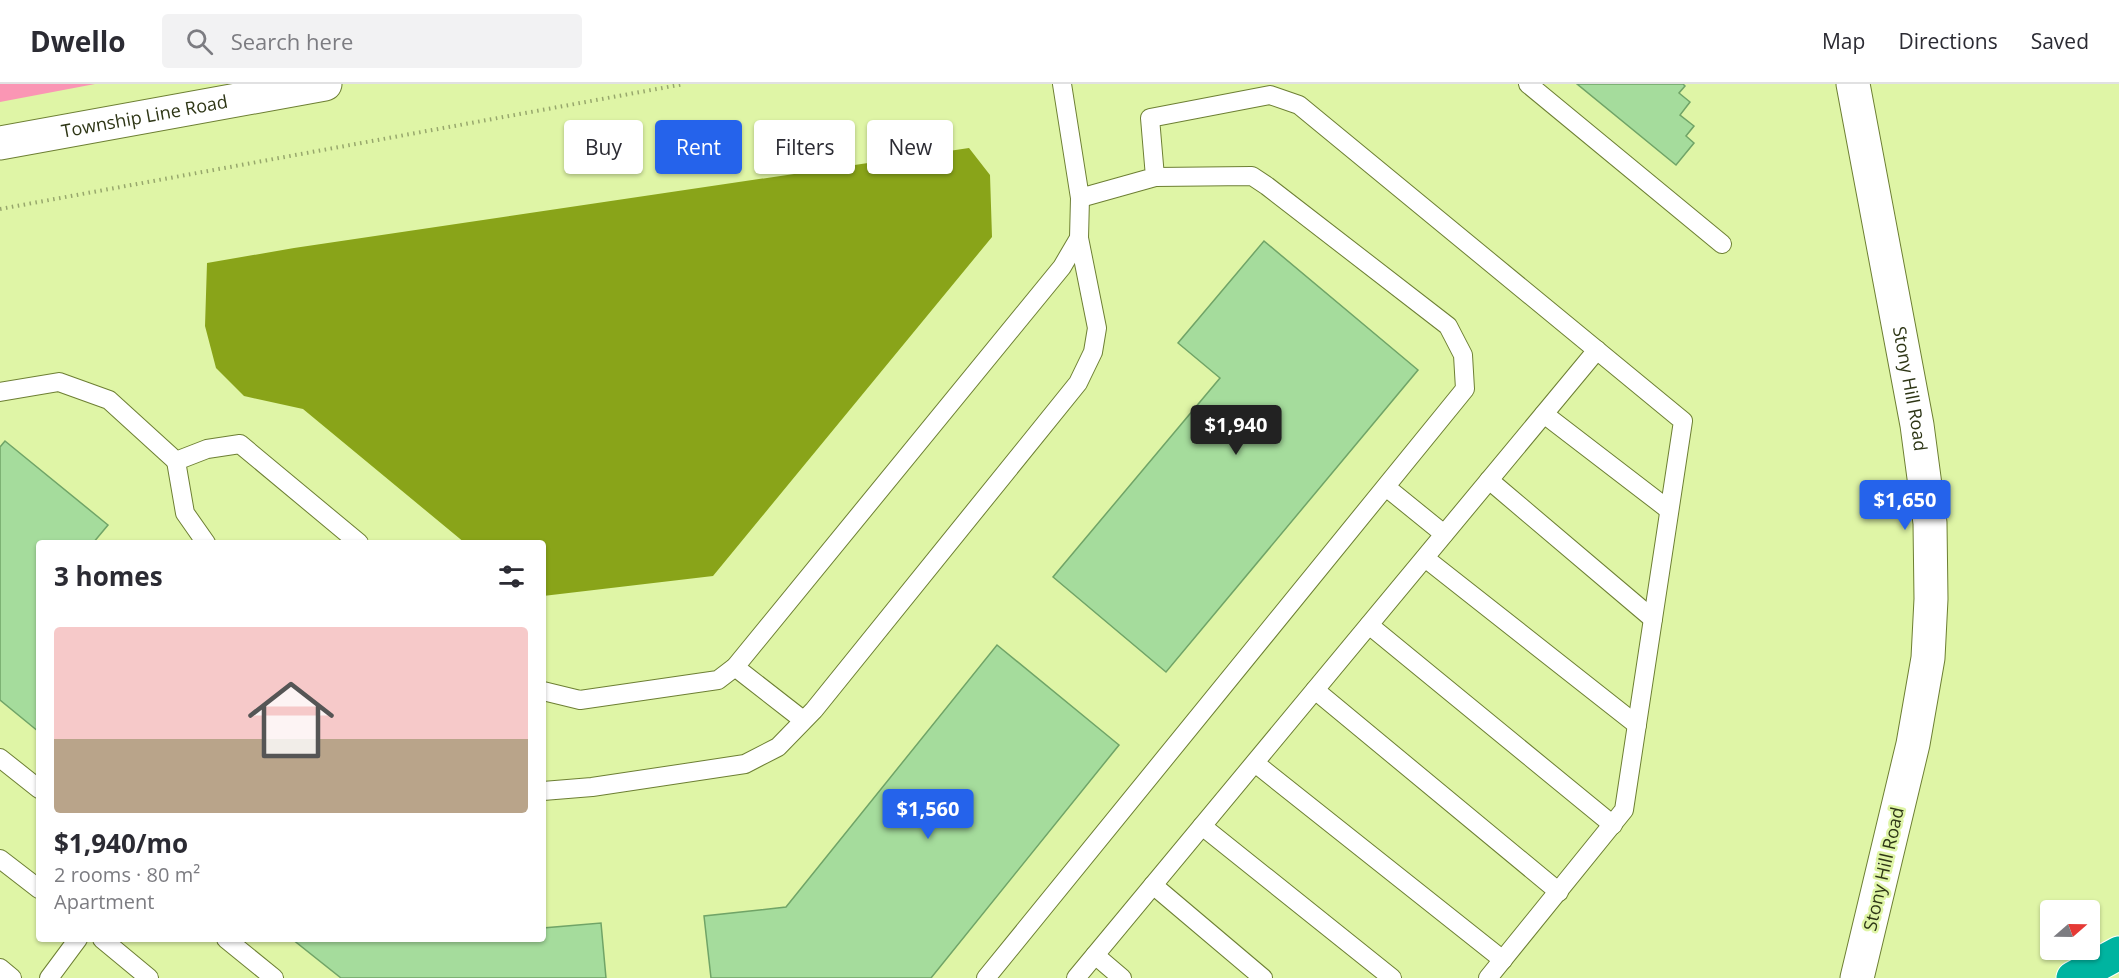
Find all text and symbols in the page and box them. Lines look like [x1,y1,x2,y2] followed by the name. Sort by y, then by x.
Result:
[162,14,582,68] search box
[30,22,126,60] text: Dwello
[183,25,216,58] icon: search
[231,26,353,56] text: Search here
[1822,27,1865,55] text: Map
[1898,27,1998,55] text: Directions
[2031,27,2089,55] text: Saved
[59,89,229,143] street label: Township Line Road
[564,120,643,174] chip: Buy
[655,120,742,174] chip: Rent
[754,120,855,174] chip: Filters
[867,120,953,174] chip: New
[1888,324,1933,452] street label: Stony Hill Road
[1187,405,1285,456] pin: $1,940
[1205,411,1267,438] text: $1,940
[1856,480,1954,531] pin: $1,650
[1874,486,1936,513] text: $1,650
[54,558,163,594] text: 3 homes
[495,560,528,593] icon: filters
[237,666,345,774] icon: home
[879,789,977,840] pin: $1,560
[897,795,959,822] text: $1,560
[1857,805,1909,933] street label: Stony Hill Road
[54,825,188,861] text: $1,940/mo
[54,861,200,888] text: 2 rooms · 80 m²
[54,888,154,915] text: Apartment
[2040,900,2100,960] north arrow
[2040,900,2100,960] map controls

